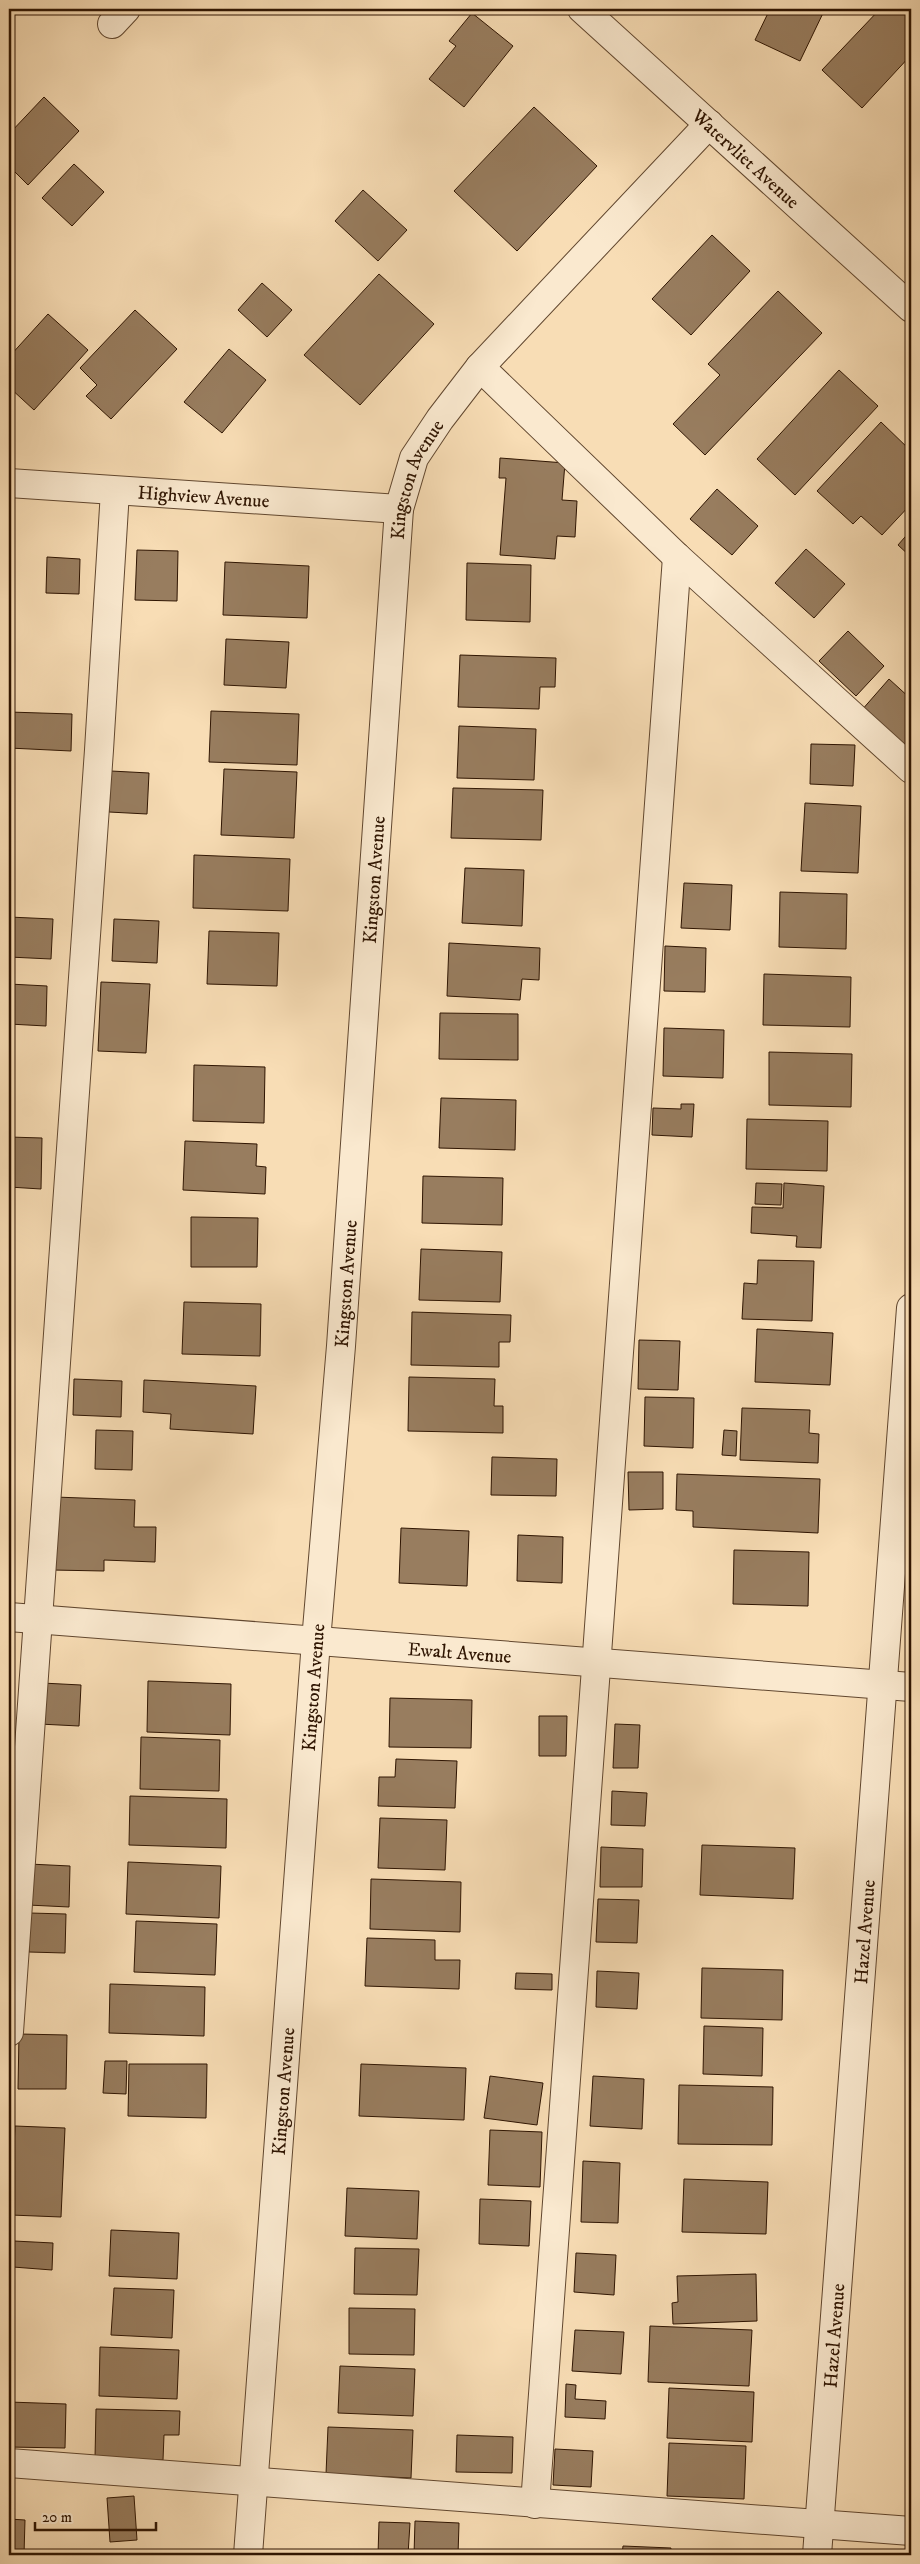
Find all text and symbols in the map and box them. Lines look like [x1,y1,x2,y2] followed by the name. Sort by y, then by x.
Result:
[686,104,804,214] street label: Watervliet Avenue
[387,416,449,540] street label: Kingston Avenue
[137,482,270,513] street label: Highview Avenue
[359,815,391,944] street label: Kingston Avenue
[331,1219,363,1348] street label: Kingston Avenue
[298,1623,330,1752] street label: Kingston Avenue
[407,1638,512,1669] street label: Ewalt Avenue
[850,1879,881,1985] street label: Hazel Avenue
[268,2027,300,2156] street label: Kingston Avenue
[820,2282,850,2389] street label: Hazel Avenue
[35,2499,156,2531] scale bar
[42,2508,72,2527] text: 20 m

